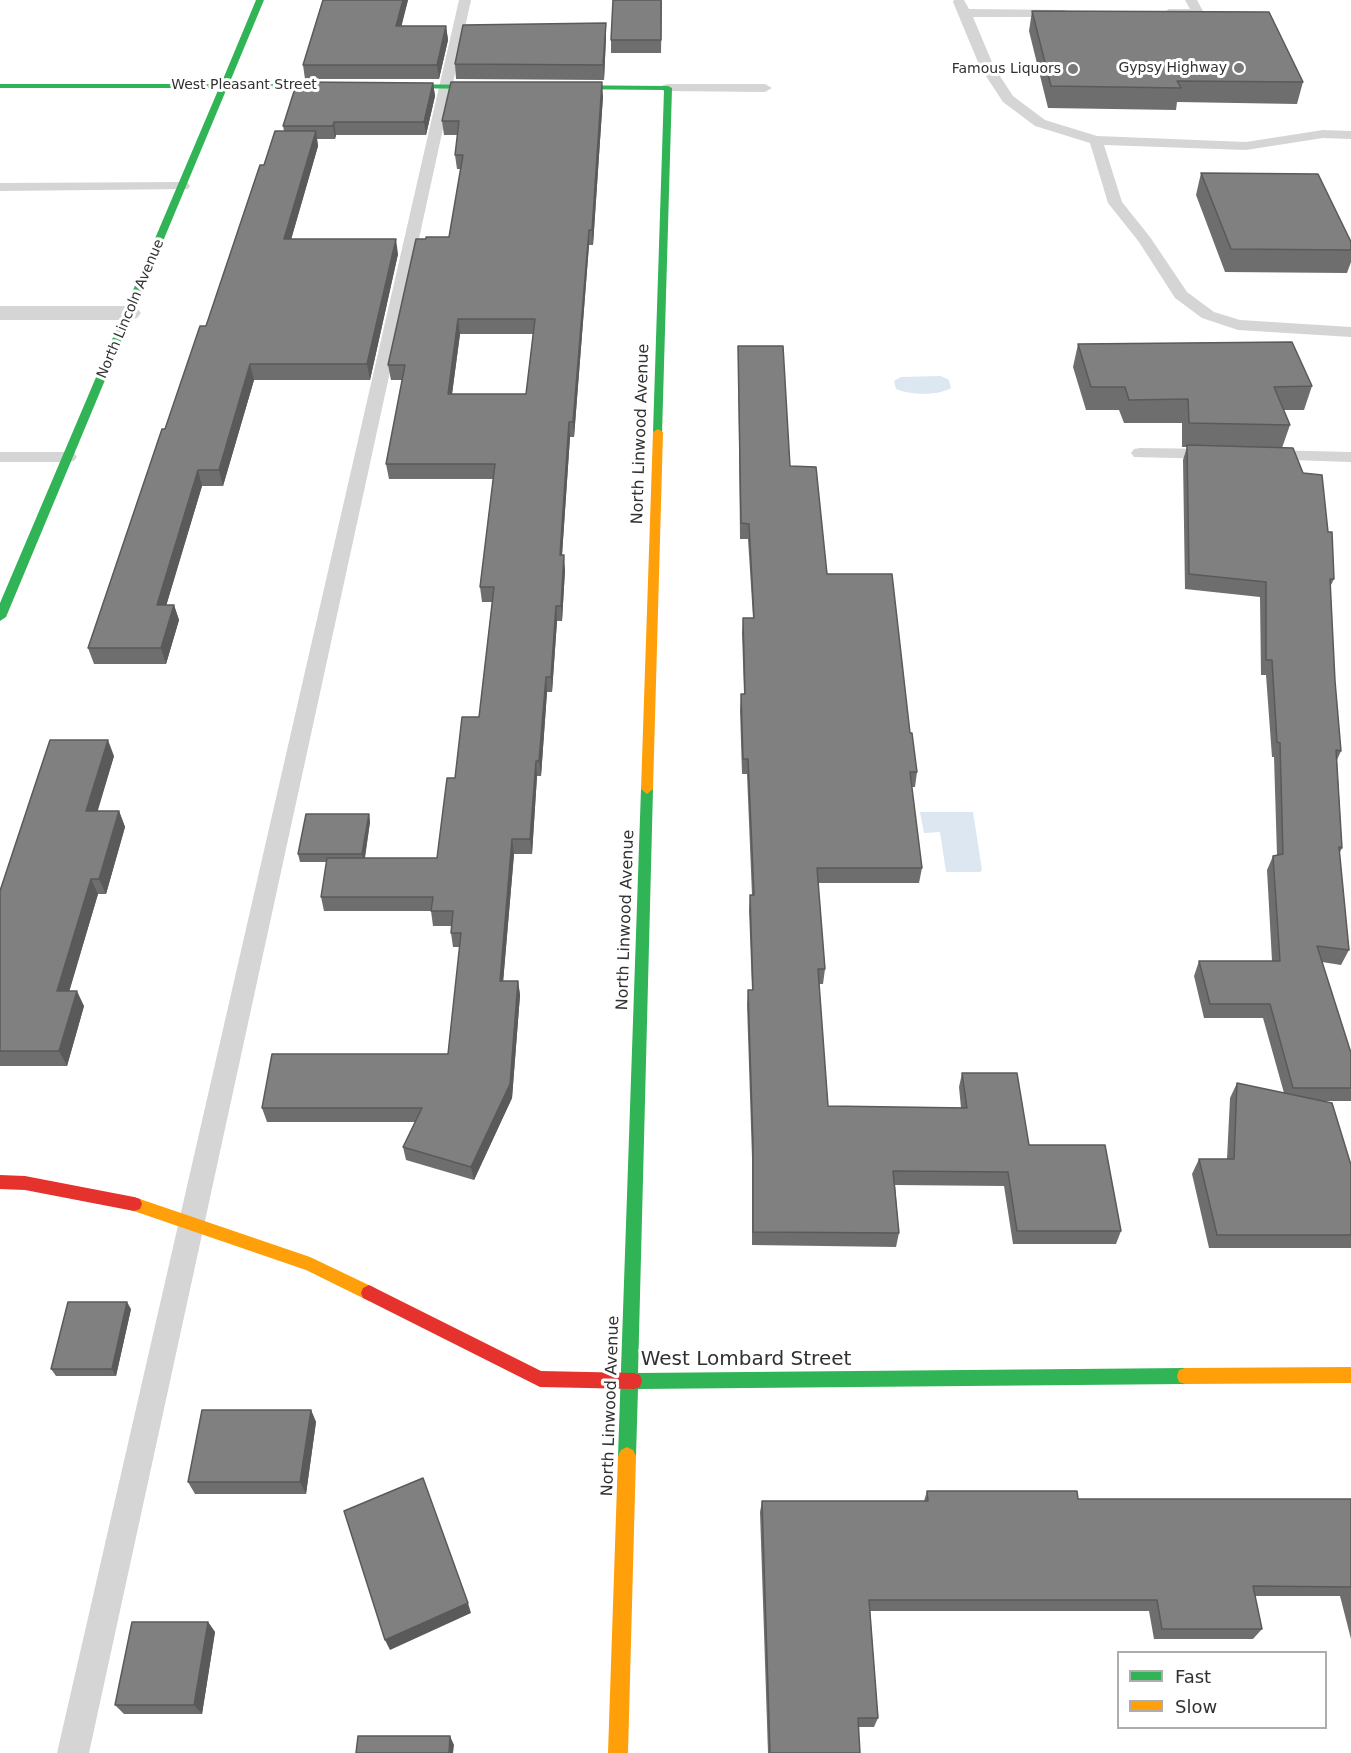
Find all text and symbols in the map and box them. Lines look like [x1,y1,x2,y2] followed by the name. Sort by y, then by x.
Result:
[1118,60,1227,76] place label: Gypsy Highway
[952,61,1061,77] place label: Famous Liquors
[1232,61,1246,75] marker: Gypsy Highway
[1066,62,1080,76] marker: Famous Liquors
[171,77,317,93] street label: West Pleasant Street
[94,237,168,381] street label: North Lincoln Avenue
[628,343,654,525] street label: North Linwood Avenue
[613,829,639,1011] street label: North Linwood Avenue
[598,1315,624,1497] street label: North Linwood Avenue
[641,1348,851,1372] street label: West Lombard Street
[1117,1651,1327,1729] legend
[1175,1666,1211,1687] text: Fast
[1175,1696,1217,1717] text: Slow

